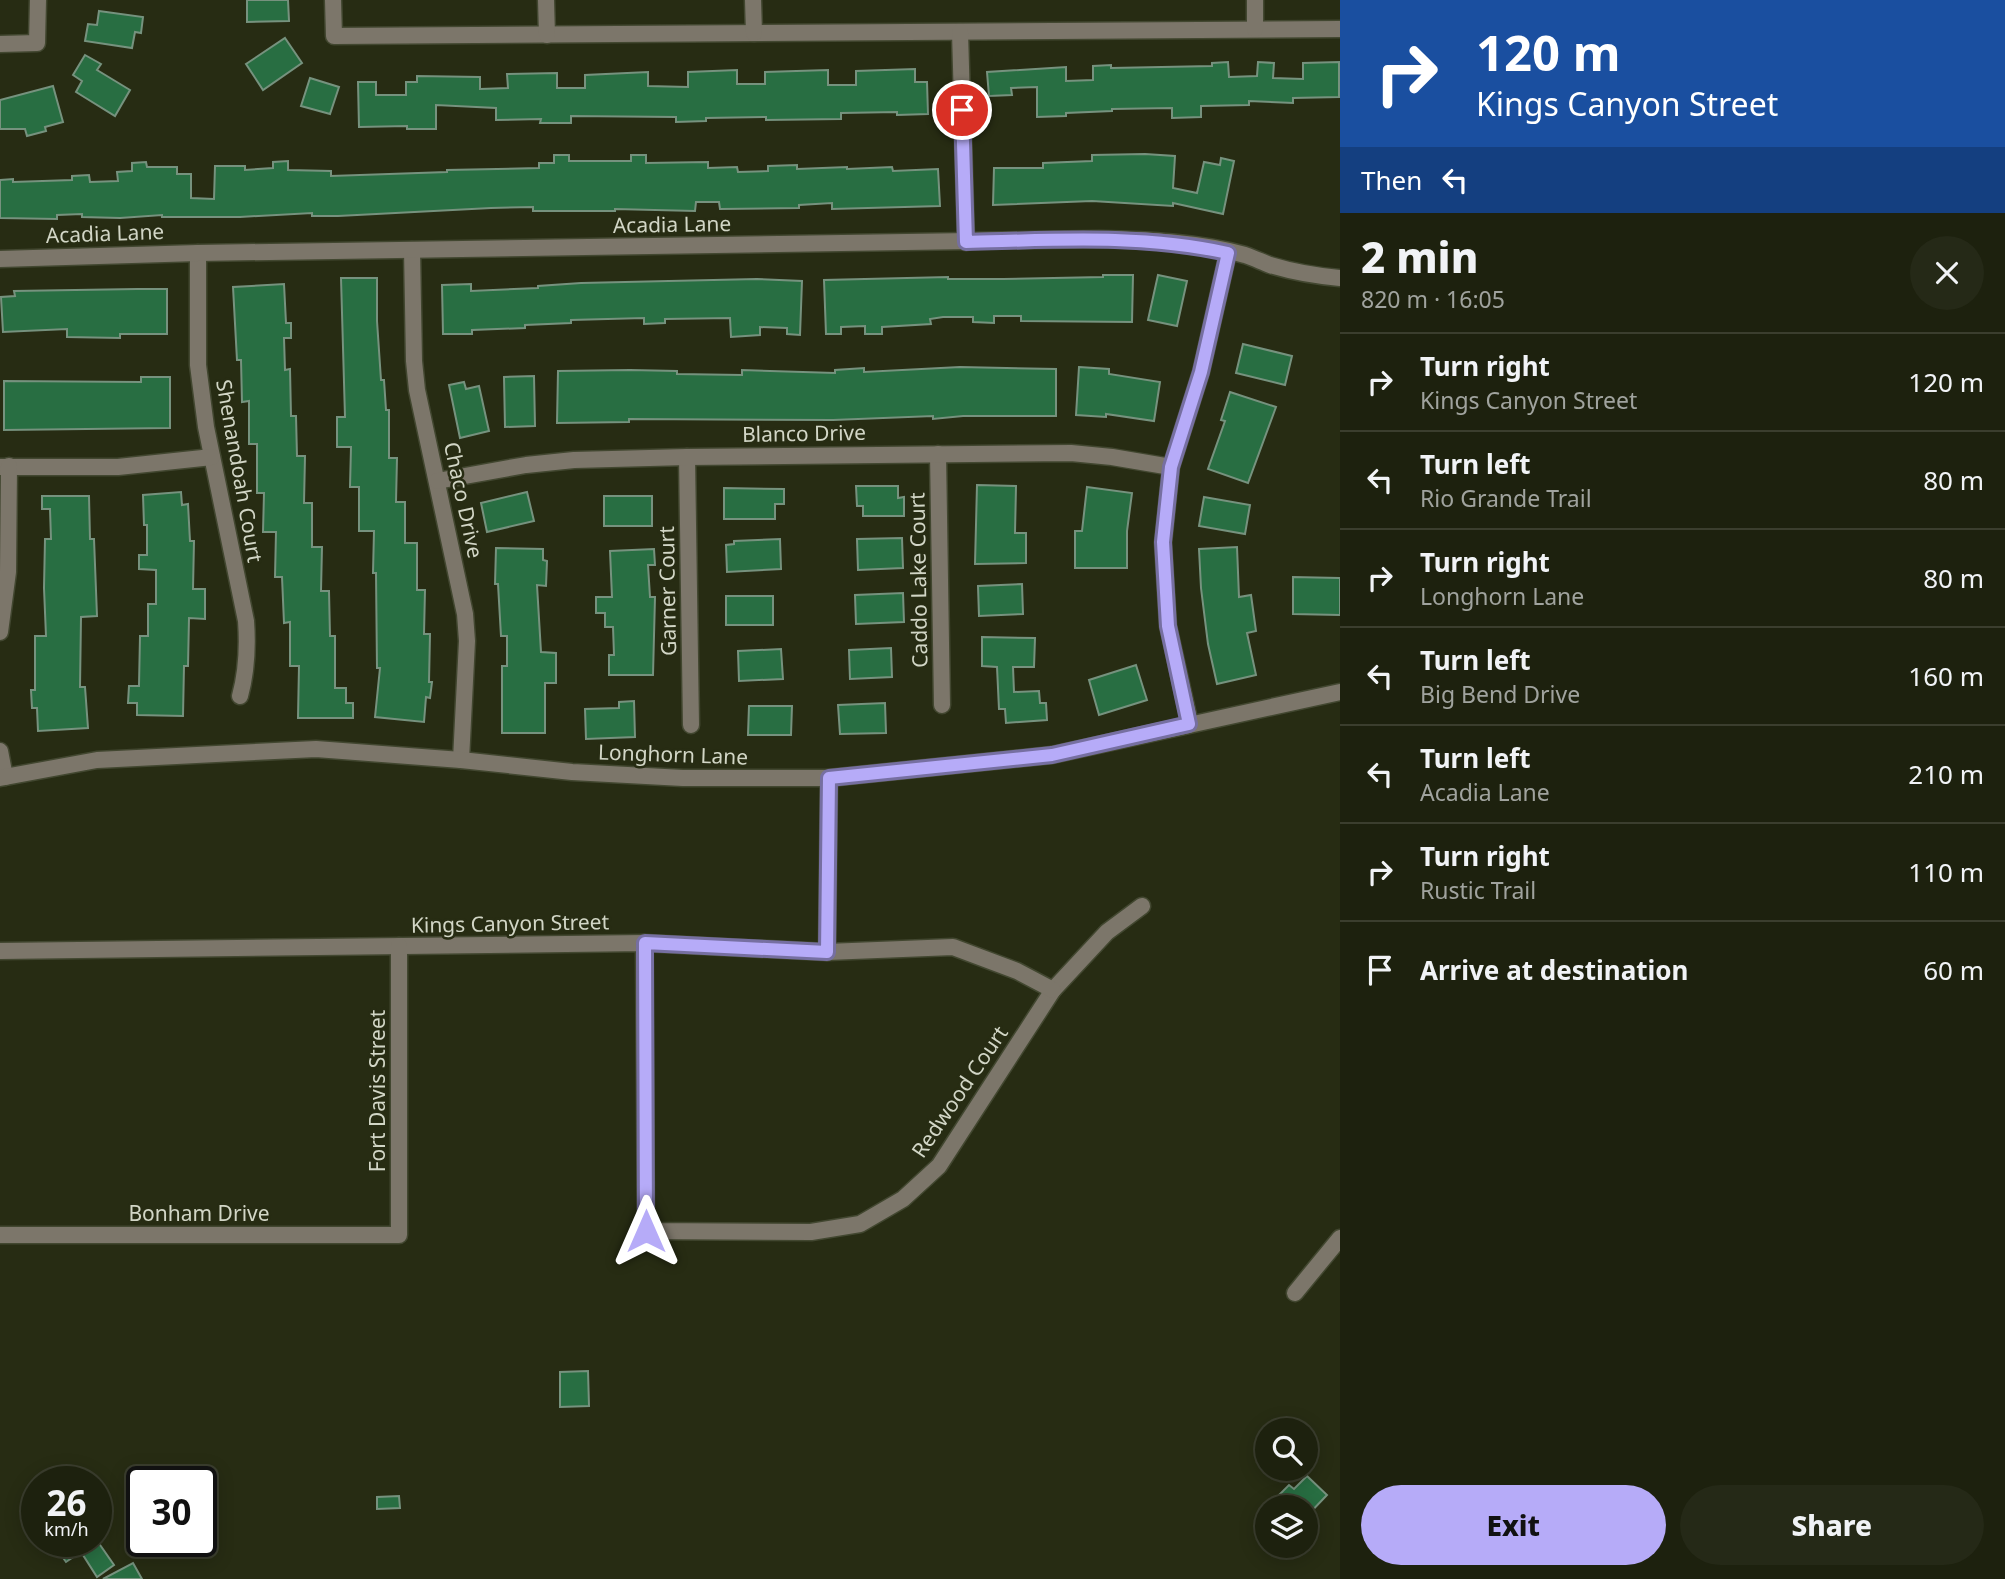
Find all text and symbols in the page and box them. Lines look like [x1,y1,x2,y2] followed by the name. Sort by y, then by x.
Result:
[1476,19,1621,85] text: 120 m
[1361,28,1452,119] icon: right
[932,80,992,140] pin
[1476,82,1778,125] text: Kings Canyon Street
[943,91,981,129] icon: arrive
[1436,161,1474,199] icon: left
[1361,162,1422,198] text: Then
[613,209,731,239] street label: Acadia Lane
[45,217,165,249] street label: Acadia Lane
[1361,228,1478,285] text: 2 min
[1910,236,1984,310] button: close
[1361,283,1505,315] text: 820 m · 16:05
[1420,348,1550,384] text: Turn right
[1361,363,1399,401] icon: right
[1908,364,1984,400] text: 120 m
[210,377,270,565] street label: Shenandoah Court
[1420,384,1637,416] text: Kings Canyon Street
[742,418,866,448] street label: Blanco Drive
[438,439,490,561] street label: Chaco Drive
[1420,446,1531,482] text: Turn left
[1361,461,1399,499] icon: left
[1923,462,1984,498] text: 80 m
[1420,482,1592,514] text: Rio Grande Trail
[902,492,934,668] street label: Caddo Lake Court
[652,525,682,656] street label: Garner Court
[1420,544,1550,580] text: Turn right
[1361,559,1399,597] icon: right
[1923,560,1984,596] text: 80 m
[1420,580,1584,612] text: Longhorn Lane
[1420,642,1531,678] text: Turn left
[1361,657,1399,695] icon: left
[1908,658,1984,694] text: 160 m
[1420,678,1580,710] text: Big Bend Drive
[598,737,748,771] street label: Longhorn Lane
[1420,740,1531,776] text: Turn left
[1361,755,1399,793] icon: left
[1908,756,1984,792] text: 210 m
[1420,776,1550,808] text: Acadia Lane
[1420,838,1550,874] text: Turn right
[1361,853,1399,891] icon: right
[1908,854,1984,890] text: 110 m
[1420,874,1536,906] text: Rustic Trail
[411,907,610,939] street label: Kings Canyon Street
[1361,951,1399,989] icon: arrive
[1420,952,1689,988] text: Arrive at destination
[1923,952,1984,988] text: 60 m
[363,1009,391,1172] street label: Fort Davis Street
[905,1020,1014,1163] street label: Redwood Court
[609,1194,683,1268] position arrow
[128,1199,270,1227] street label: Bonham Drive
[1255,1418,1318,1558] map controls
[1255,1418,1318,1481] button: search
[126,1466,217,1557] speed limit sign: 30
[46,1479,87,1526] text: 26
[1361,1485,1666,1565] button: Exit
[1680,1485,1984,1565] button: Share
[1255,1495,1318,1558] button: layers
[44,1517,89,1541] text: km/h

